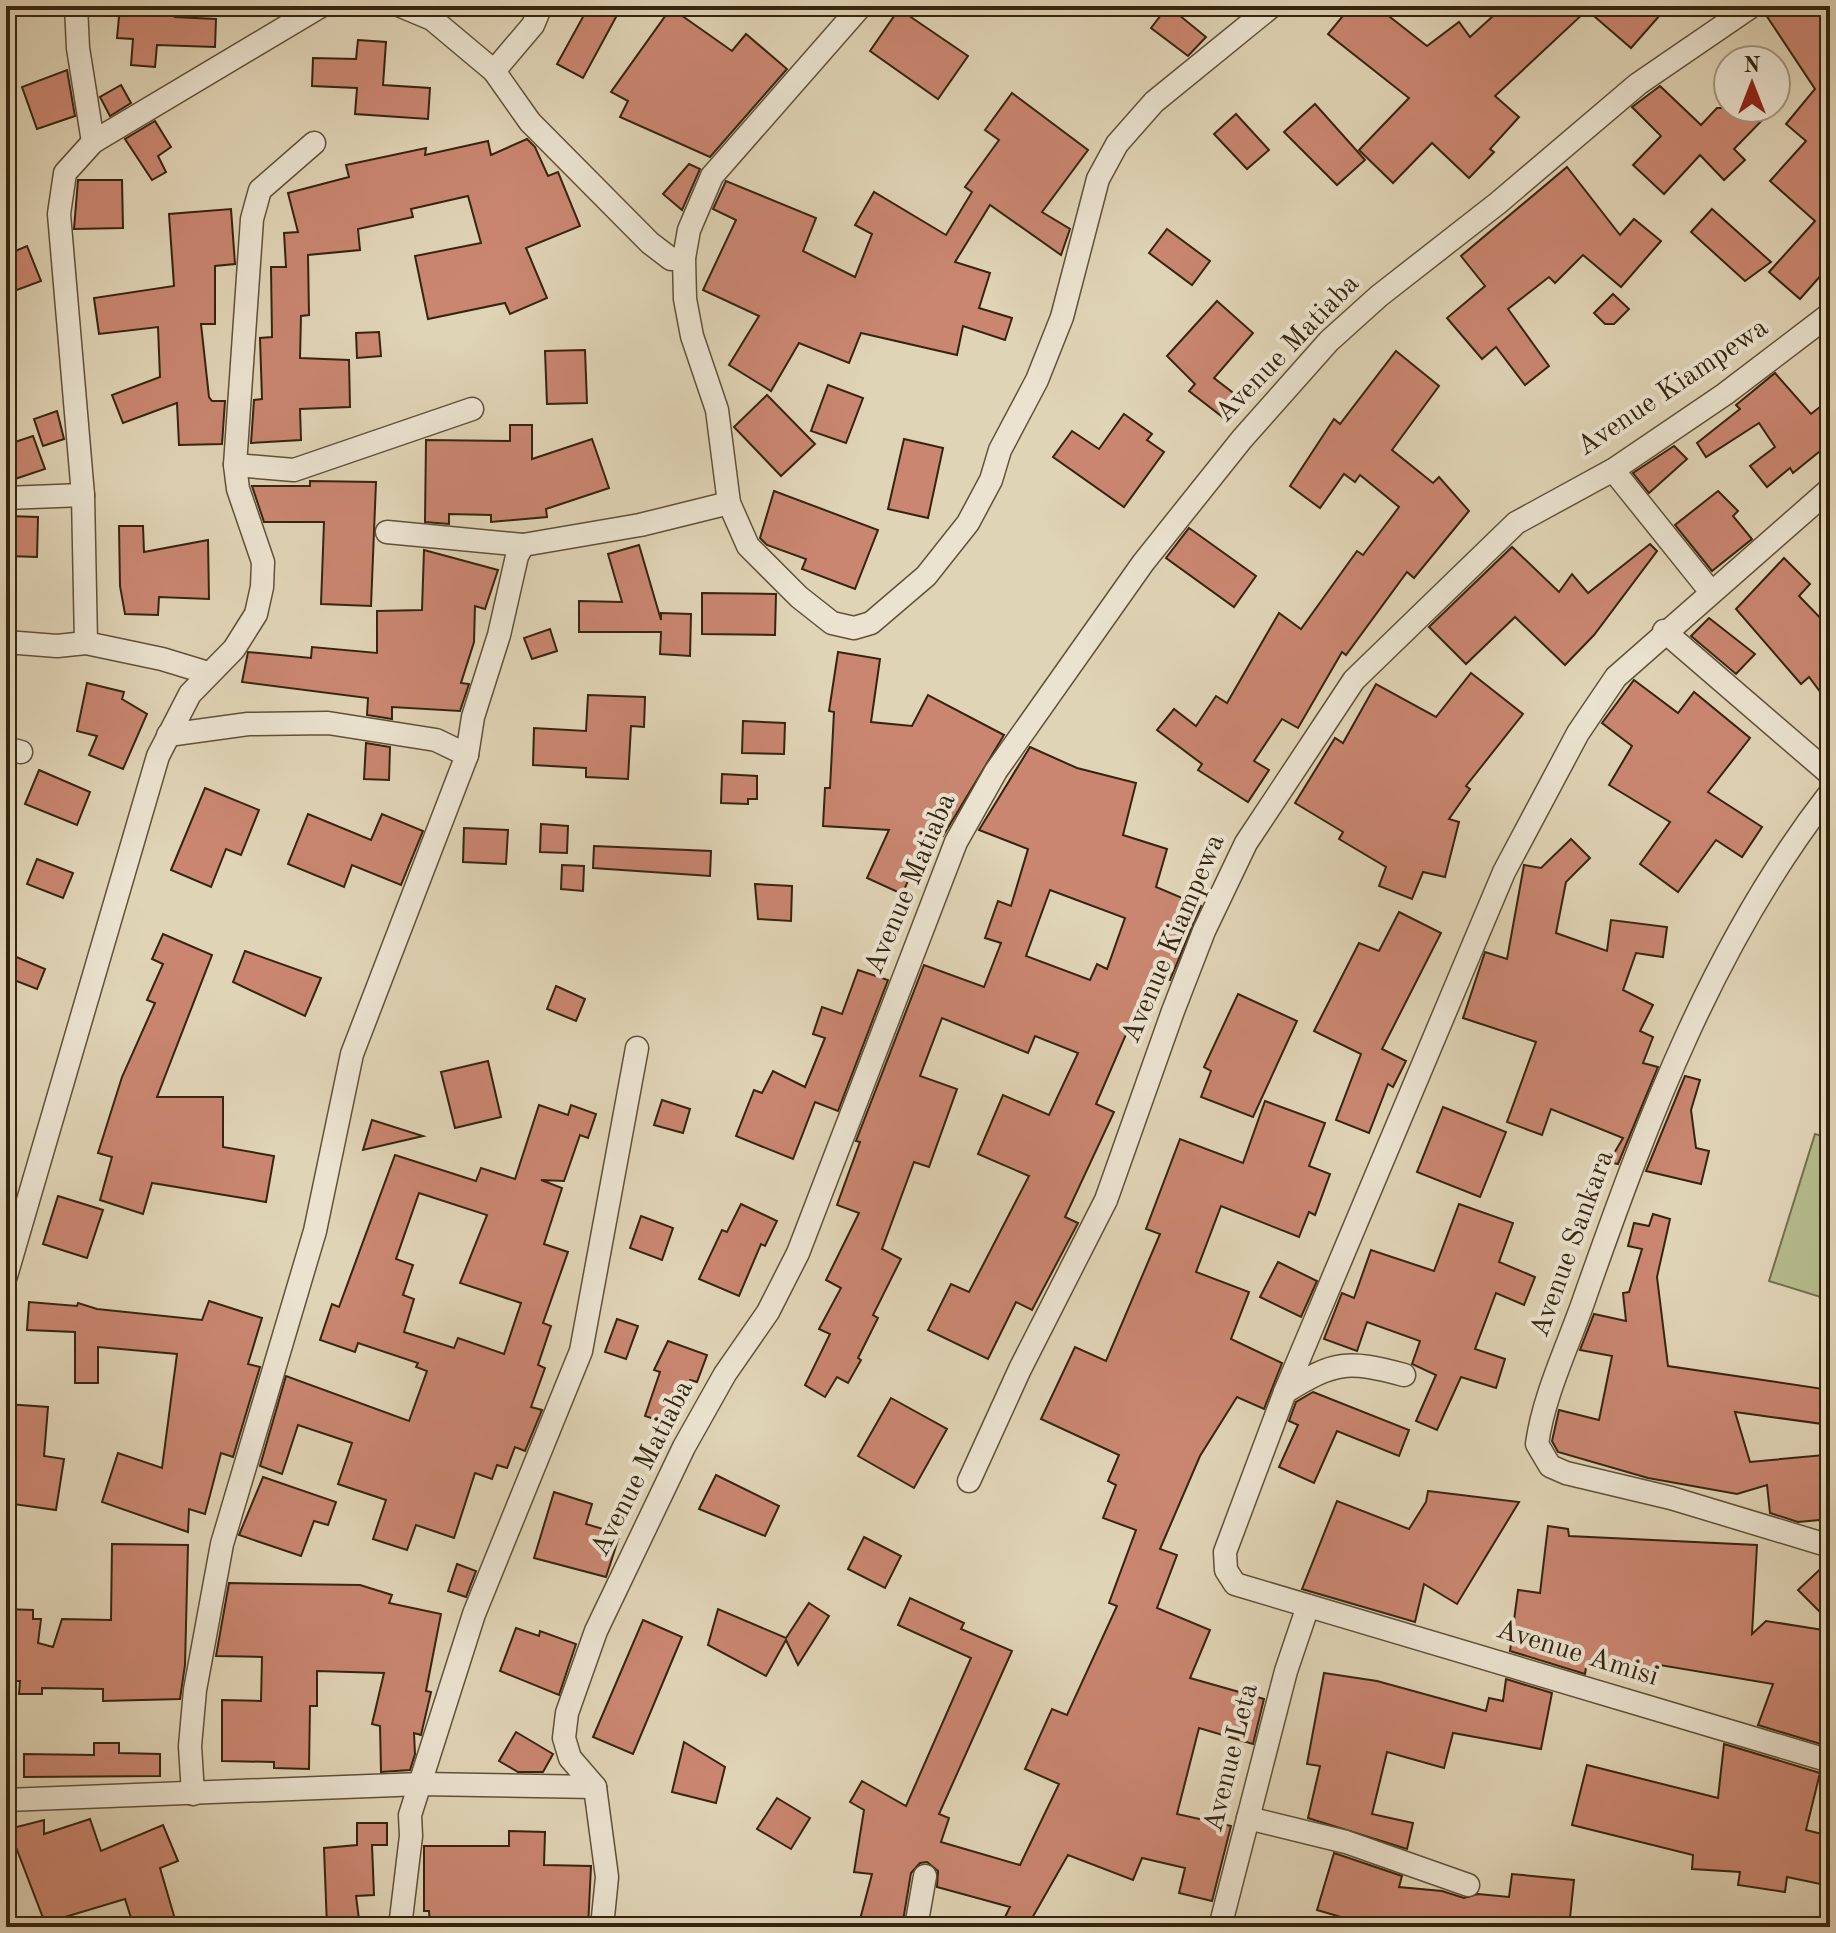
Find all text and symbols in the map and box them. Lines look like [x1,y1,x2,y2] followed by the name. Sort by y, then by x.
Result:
[1712,44,1792,124] north arrow
[1744,55,1761,77] text: N
[1211,270,1365,428] street label: Avenue Matiaba
[1572,314,1774,462] street label: Avenue Kiampewa
[860,789,962,979] street label: Avenue Matiaba
[1117,830,1231,1047] street label: Avenue Kiampewa
[1526,1147,1620,1341] street label: Avenue Sankara
[587,1376,699,1562] street label: Avenue Matiaba
[1493,1616,1661,1692] street label: Avenue Amisi
[1200,1681,1264,1835] street label: Avenue Leta

